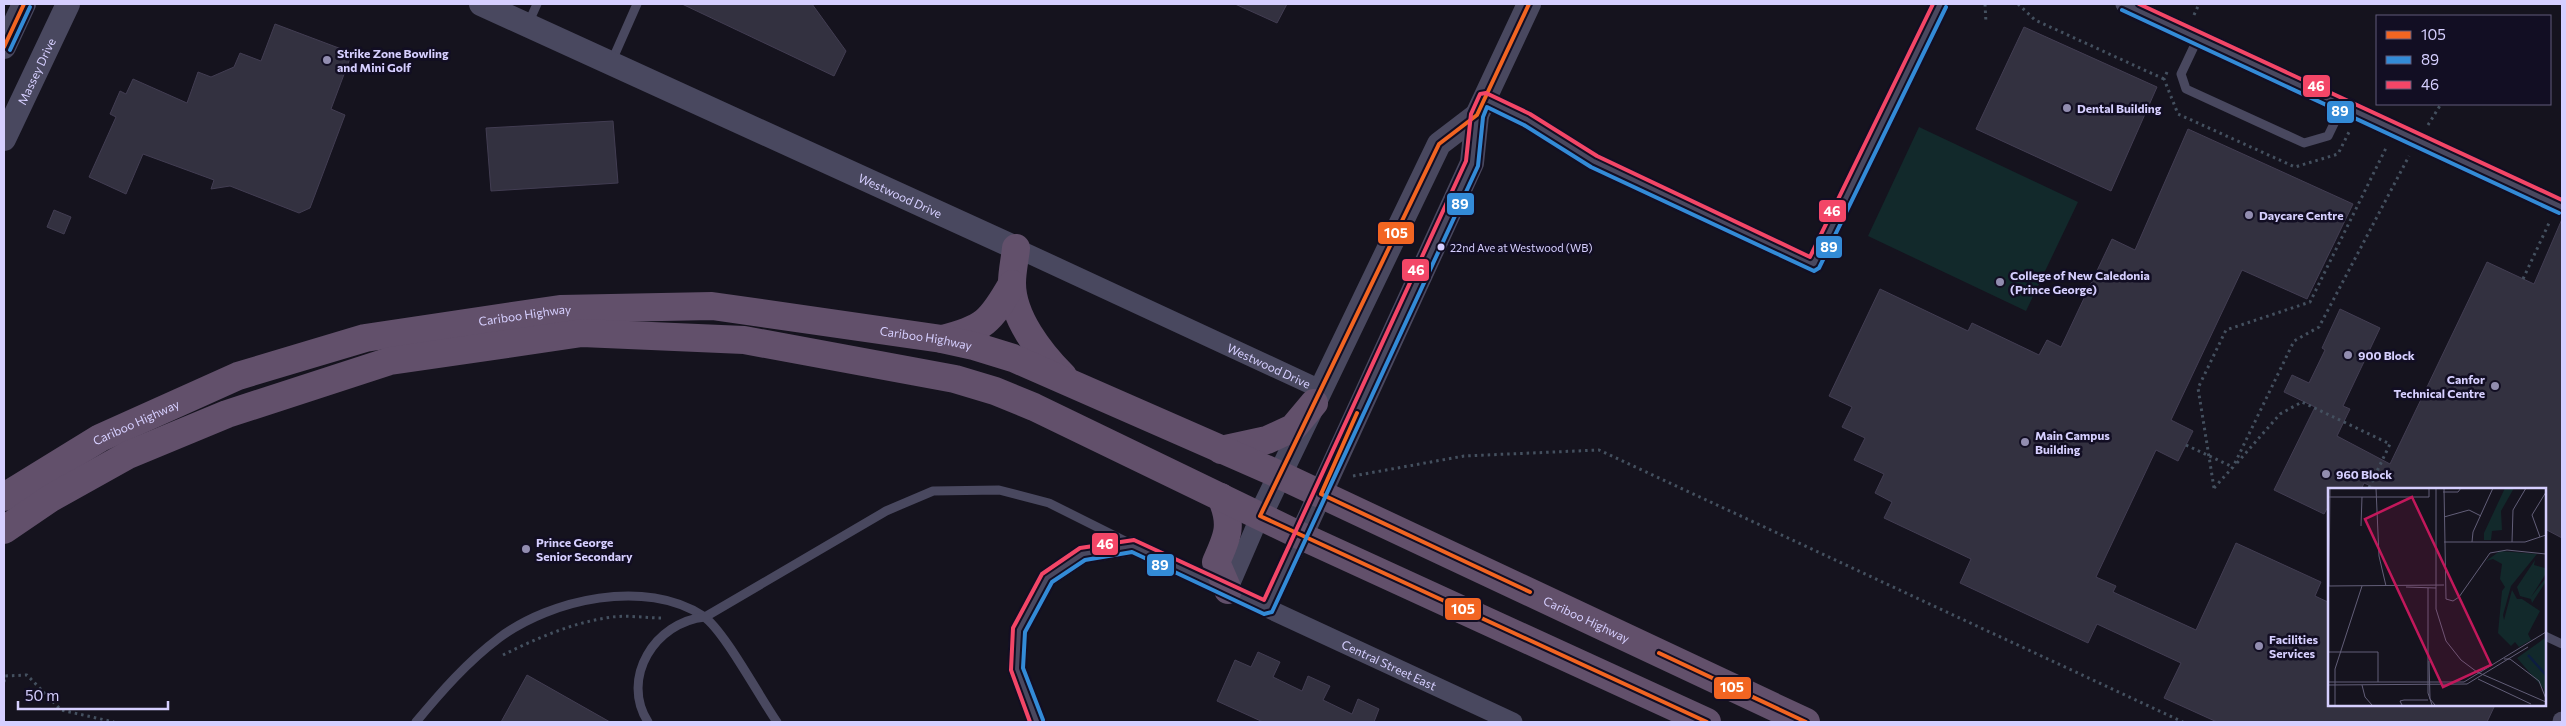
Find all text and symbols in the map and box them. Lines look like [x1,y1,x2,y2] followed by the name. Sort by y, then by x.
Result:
[2376,15,2551,105] legend
[2421,25,2446,43] text: 105
[14,36,58,107] street label: Massey Drive
[337,46,449,74] place label: Strike Zone Bowling and Mini Golf
[2421,50,2439,68] text: 89
[321,54,333,66] marker: Strike Zone Bowling and Mini Golf
[2302,74,2331,98] line badge: 46
[2421,75,2439,93] text: 46
[2307,77,2325,94] text: 46
[2326,100,2355,124] line badge: 89
[2077,101,2162,115] place label: Dental Building
[2061,102,2073,114] marker: Dental Building
[2331,102,2349,119] text: 89
[857,170,944,220] street label: Westwood Drive
[1446,192,1475,216] line badge: 89
[1451,195,1469,212] text: 89
[1818,199,1847,223] line badge: 46
[1823,202,1841,219] text: 46
[2259,208,2343,222] place label: Daycare Centre
[2243,209,2255,221] marker: Daycare Centre
[1377,221,1415,245] line badge: 105
[1384,224,1408,241] text: 105
[1815,235,1843,259] line badge: 89
[1820,238,1838,255] text: 89
[1450,241,1592,254] place label: 22nd Ave at Westwood (WB)
[1436,242,1446,252] marker: 22nd Ave at Westwood (WB)
[1401,258,1430,282] line badge: 46
[1407,261,1425,278] text: 46
[2010,268,2150,296] place label: College of New Caledonia (Prince George)
[1994,276,2006,288] marker: College of New Caledonia (Prince George)
[477,302,571,328] street label: Cariboo Highway
[879,323,973,352] street label: Cariboo Highway
[1225,340,1313,391] street label: Westwood Drive
[2358,348,2415,362] place label: 900 Block
[2342,349,2354,361] marker: 900 Block
[2393,372,2485,400] place label: Canfor Technical Centre
[2489,380,2501,392] marker: Canfor Technical Centre
[90,396,181,448] street label: Cariboo Highway
[2035,428,2110,456] place label: Main Campus Building
[2019,436,2031,448] marker: Main Campus Building
[2336,467,2392,481] place label: 960 Block
[2320,468,2332,480] marker: 960 Block
[2328,488,2546,706] inset map
[1091,532,1119,556] line badge: 46
[536,535,633,563] place label: Prince George Senior Secondary
[1096,535,1114,552] text: 46
[520,543,532,555] marker: Prince George Senior Secondary
[1146,553,1175,577] line badge: 89
[1151,556,1169,573] text: 89
[1541,593,1632,645] street label: Cariboo Highway
[1444,597,1482,621] line badge: 105
[1451,600,1475,617] text: 105
[2269,632,2319,660] place label: Facilities Services
[1340,637,1439,693] street label: Central Street East
[2253,640,2265,652] marker: Facilities Services
[1713,676,1752,700] line badge: 105
[18,678,168,710] scale bar
[1720,678,1744,695] text: 105
[25,686,59,704] text: 50 m

